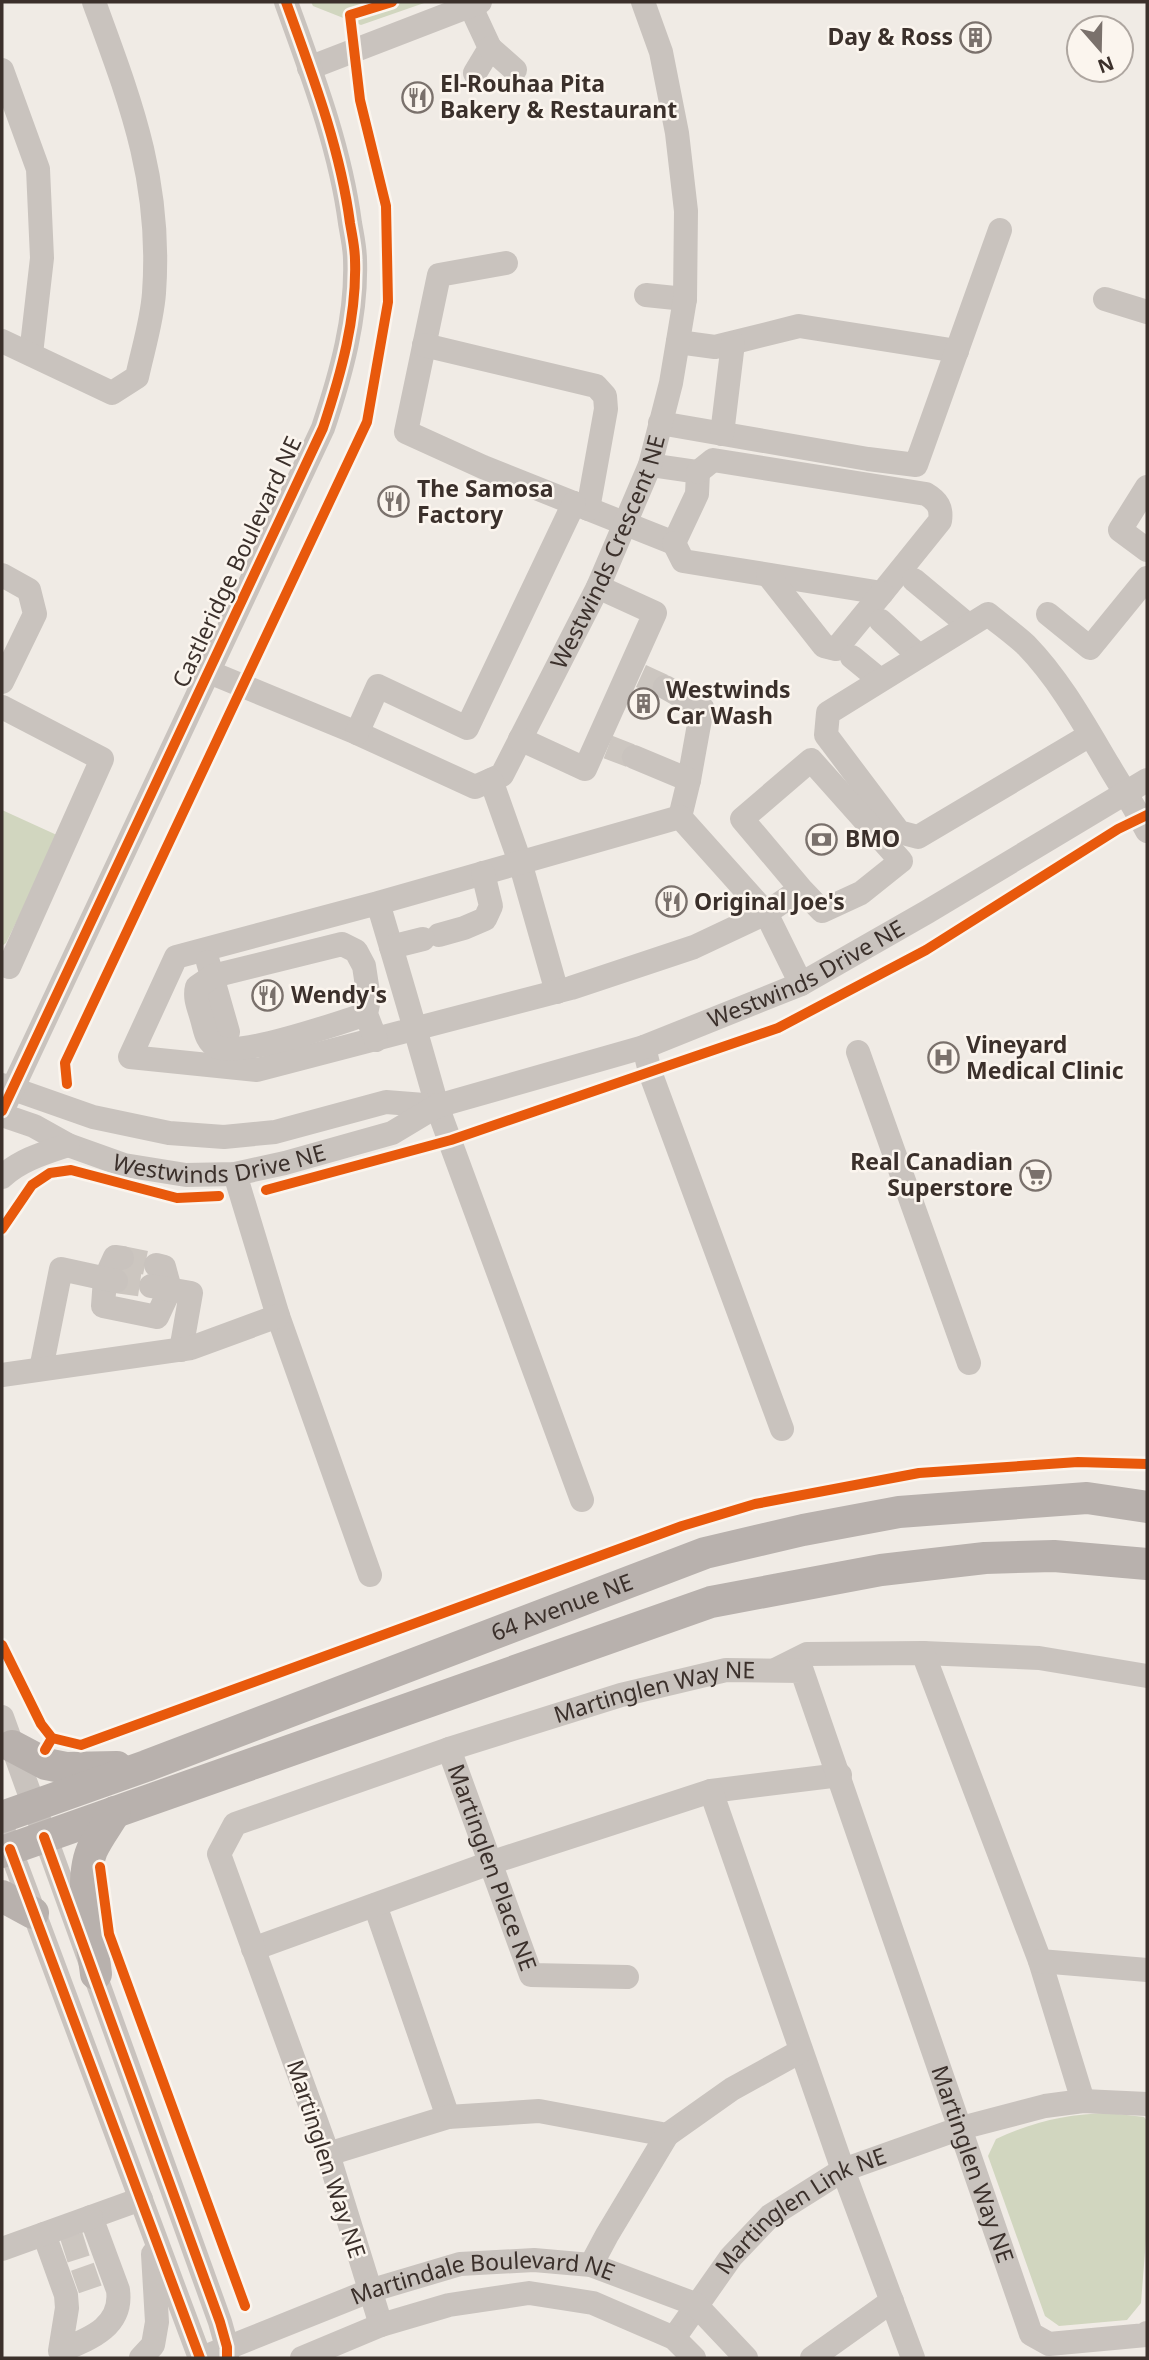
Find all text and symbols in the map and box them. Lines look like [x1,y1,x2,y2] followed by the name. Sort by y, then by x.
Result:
[1065,14,1135,84] north arrow
[827,20,953,52] place label: Day & Ross
[959,20,993,54] building icon: Day & Ross
[1094,50,1118,80] text: N
[440,67,677,125] place label: El-Rouhaa Pita Bakery & Restaurant
[400,80,434,114] restaurant icon: El-Rouhaa Pita Bakery & Restaurant
[164,431,308,692] street label: Castleridge Boulevard NE
[542,431,672,674] street label: Westwinds Crescent NE
[417,472,554,530] place label: The Samosa Factory
[377,485,411,519] restaurant icon: The Samosa Factory
[666,673,791,731] place label: Westwinds Car Wash
[626,686,660,720] building icon: Westwinds Car Wash
[805,822,839,856] bank icon: BMO
[845,822,900,854] place label: BMO
[654,885,688,919] restaurant icon: Original Joe's
[694,885,845,917] place label: Original Joe's
[703,911,910,1035] street label: Westwinds Drive NE
[251,978,285,1012] restaurant icon: Wendy's
[291,978,387,1010] place label: Wendy's
[966,1028,1124,1086] place label: Vineyard Medical Clinic
[926,1041,960,1075] hospital icon: Vineyard Medical Clinic
[108,1135,329,1190] street label: Westwinds Drive NE
[850,1145,1013,1203] place label: Real Canadian Superstore
[1019,1158,1053,1192] supermarket icon: Real Canadian Superstore
[486,1565,637,1648] street label: 64 Avenue NE
[549,1653,755,1730] street label: Martinglen Way NE
[441,1759,545,1975] street label: Martinglen Place NE
[280,2055,374,2262] street label: Martinglen Way NE
[924,2061,1022,2267] street label: Martinglen Way NE
[707,2139,890,2280] street label: Martinglen Link NE
[345,2243,620,2312] street label: Martindale Boulevard NE

